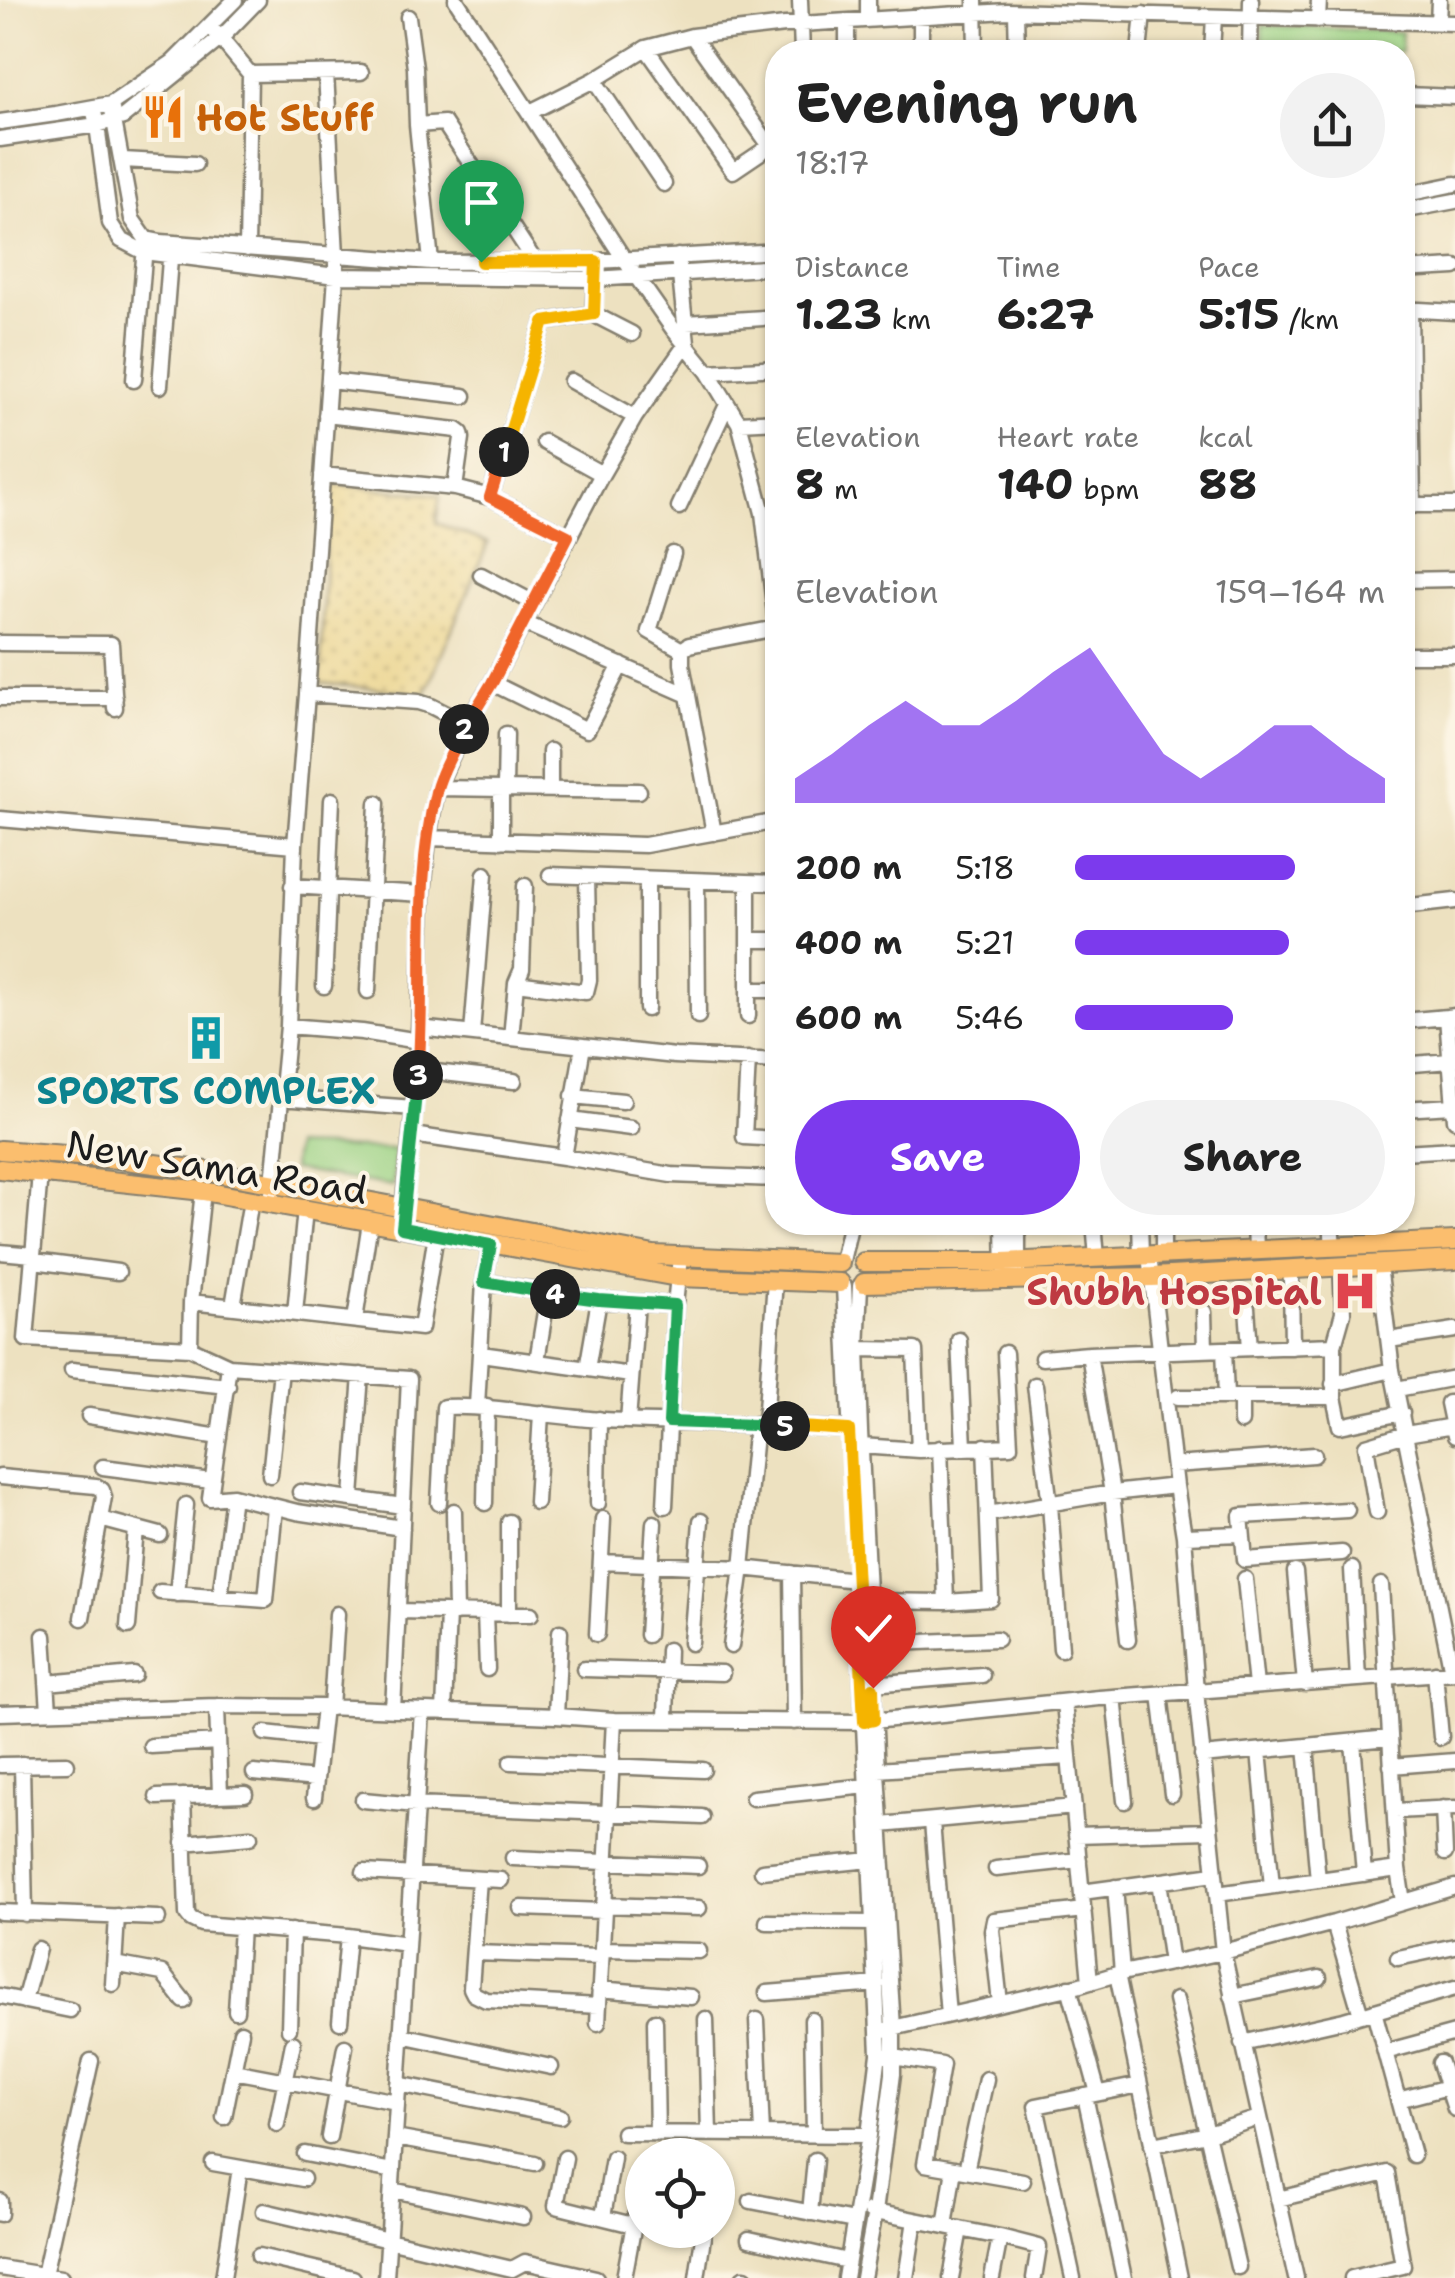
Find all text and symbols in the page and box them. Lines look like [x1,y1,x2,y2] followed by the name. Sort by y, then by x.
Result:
[795,66,1138,140] text: Evening run
[1280,73,1385,178] button: share
[196,92,374,143] place label: Hot Stuff
[139,93,187,141] restaurant icon: Hot Stuff
[795,141,870,184] text: 18:17
[439,160,524,263] pin
[454,175,509,230] icon: arrive
[795,248,910,286] text: Distance
[997,248,1061,286] text: Time
[1198,248,1260,286] text: Pace
[795,286,882,342] text: 1.23
[997,286,1095,342] text: 6:27
[1198,286,1280,342] text: 5:15
[882,300,931,338] text: km
[1280,300,1339,338] text: /km
[795,418,920,456] text: Elevation
[997,418,1139,456] text: Heart rate
[1198,418,1253,456] text: kcal
[479,427,529,477] pin: 1
[498,433,510,471] text: 1
[795,456,824,512] text: 8
[997,456,1074,512] text: 140
[1198,456,1257,512] text: 88
[824,470,858,508] text: m
[1074,470,1140,508] text: bpm
[795,570,938,613] text: Elevation
[1215,570,1385,613] text: 159–164 m
[439,704,489,754] pin: 2
[454,710,474,748] text: 2
[795,846,902,889] text: 200 m
[955,846,1015,889] text: 5:18
[795,921,902,964] text: 400 m
[955,921,1015,964] text: 5:21
[795,996,902,1039] text: 600 m
[955,996,1025,1039] text: 5:46
[182,1014,230,1062] building icon: SPORTS COMPLEX
[393,1050,443,1100] pin: 3
[408,1056,428,1094] text: 3
[36,1065,376,1116] place label: SPORTS COMPLEX
[795,1100,1080,1215] button: Save
[1100,1100,1385,1215] button: Share
[63,1118,371,1216] street label: New Sama Road
[1026,1266,1322,1317] place label: Shubh Hospital
[1331,1267,1379,1315] hospital icon: Shubh Hospital
[530,1269,580,1319] pin: 4
[545,1275,565,1313] text: 4
[760,1401,810,1451] pin: 5
[776,1407,794,1445] text: 5
[831,1586,916,1689] pin
[846,1601,901,1656] icon: check
[625,2138,735,2248] map controls
[625,2138,735,2248] button: locate

